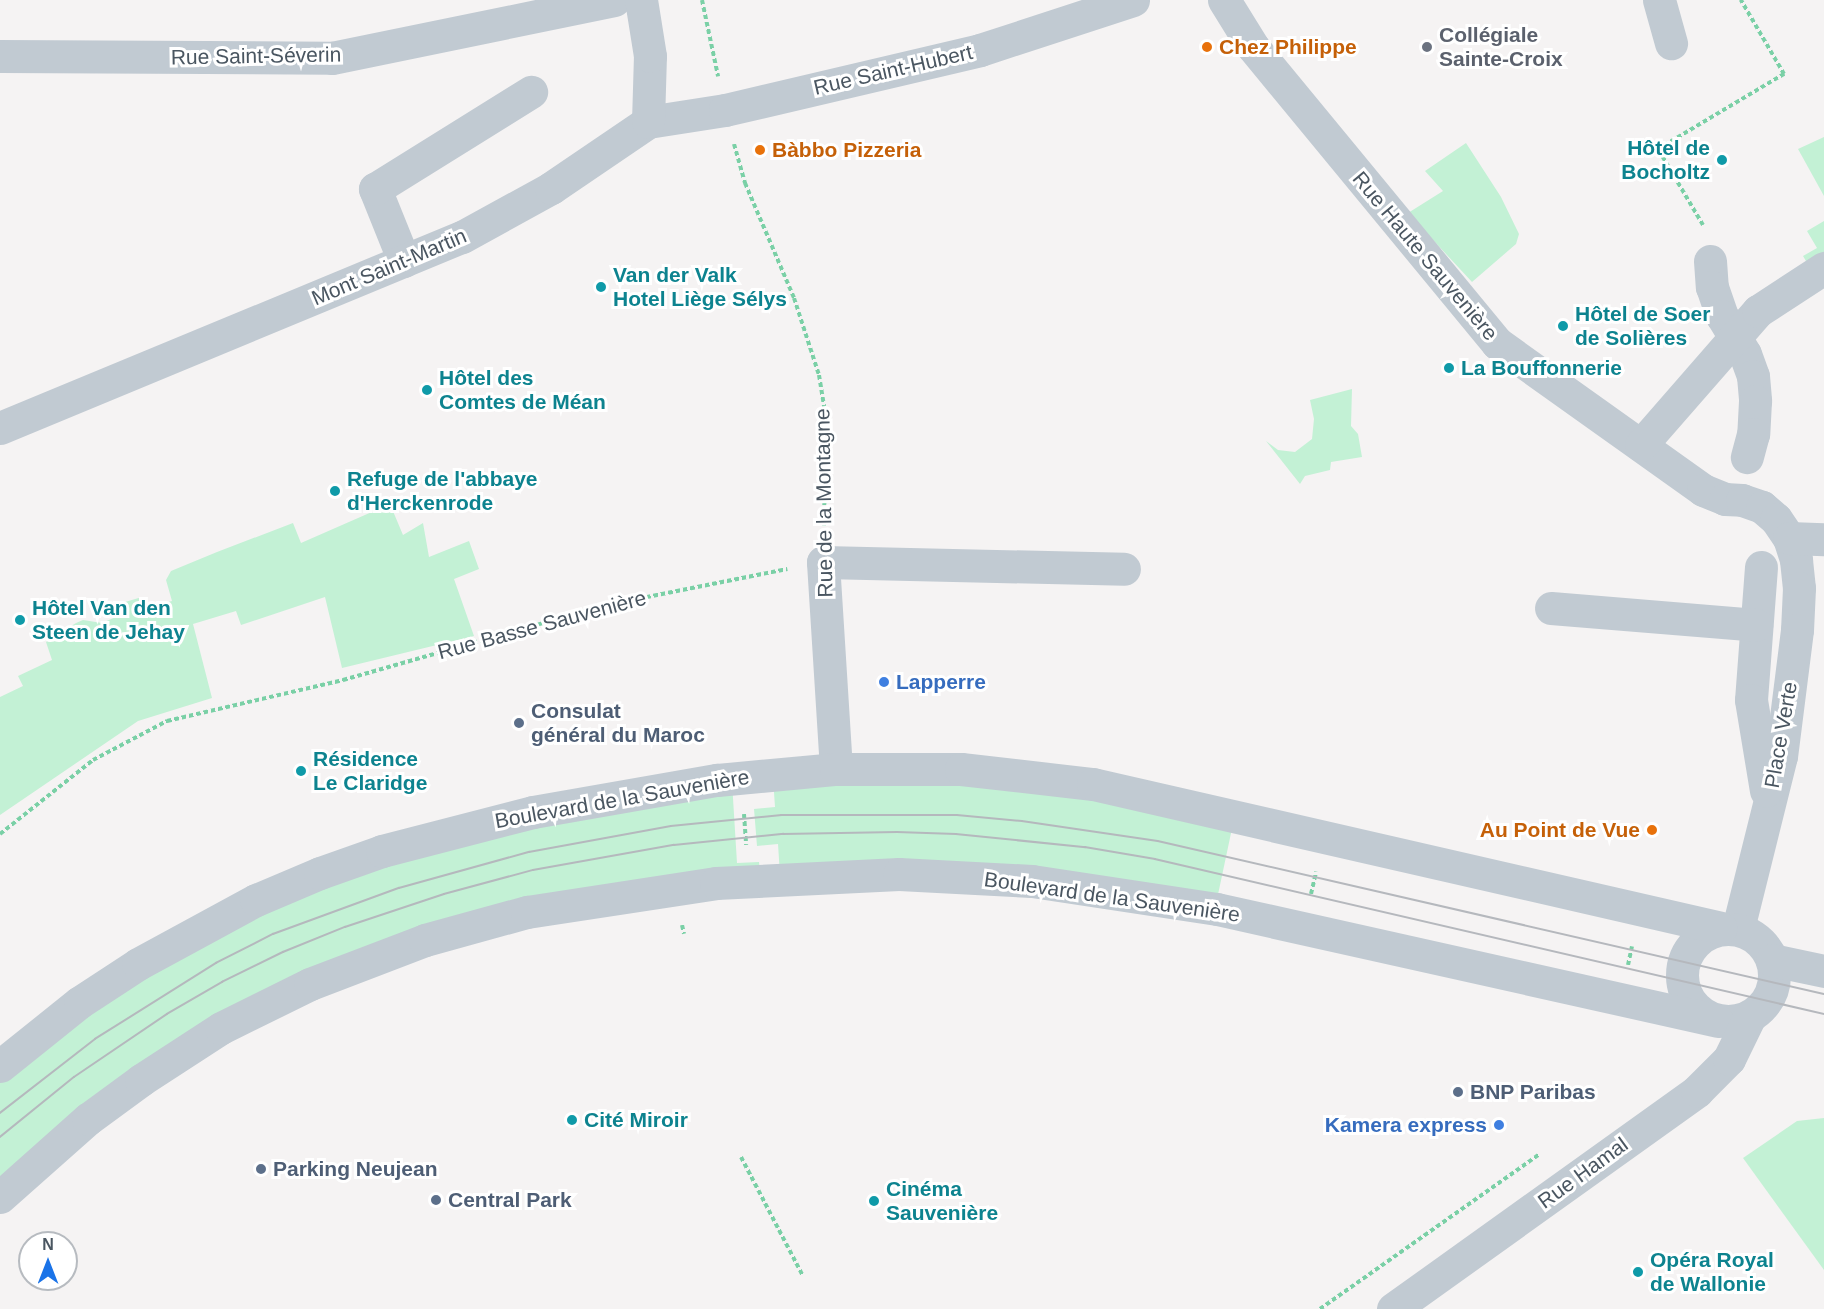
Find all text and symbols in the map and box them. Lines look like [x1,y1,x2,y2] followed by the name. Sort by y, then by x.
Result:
[1439,22,1563,72] place label: Collégiale Sainte-Croix
[1219,34,1357,60] place label: Chez Philippe
[811,39,975,101] street label: Rue Saint-Hubert
[1200,40,1214,54] marker: Chez Philippe
[1420,40,1434,54] marker: Collégiale Sainte-Croix
[171,42,341,70] street label: Rue Saint-Séverin
[1621,135,1710,185] place label: Hôtel de Bocholtz
[772,137,921,163] place label: Bàbbo Pizzeria
[753,143,767,157] marker: Bàbbo Pizzeria
[1715,153,1729,167] marker: Hôtel de Bocholtz
[1347,167,1503,345] street label: Rue Haute Sauvenière
[308,223,470,311] street label: Mont Saint-Martin
[613,262,787,312] place label: Van der Valk Hotel Liège Sélys
[594,280,608,294] marker: Van der Valk Hotel Liège Sélys
[1575,301,1710,351] place label: Hôtel de Soer de Solières
[1556,319,1570,333] marker: Hôtel de Soer de Solières
[1461,355,1622,381] place label: La Bouffonnerie
[1442,361,1456,375] marker: La Bouffonnerie
[439,365,606,415] place label: Hôtel des Comtes de Méan
[420,383,434,397] marker: Hôtel des Comtes de Méan
[810,408,838,598] street label: Rue de la Montagne
[347,466,538,516] place label: Refuge de l'abbaye d'Herckenrode
[328,484,342,498] marker: Refuge de l'abbaye d'Herckenrode
[435,585,649,665] street label: Rue Basse Sauvenière
[32,595,185,645] place label: Hôtel Van den Steen de Jehay
[13,613,27,627] marker: Hôtel Van den Steen de Jehay
[896,669,986,695] place label: Lapperre
[877,675,891,689] marker: Lapperre
[1759,680,1803,790] street label: Place Verte
[531,698,705,748] place label: Consulat général du Maroc
[512,716,526,730] marker: Consulat général du Maroc
[313,746,427,796] place label: Résidence Le Claridge
[294,764,308,778] marker: Résidence Le Claridge
[493,764,751,834] street label: Boulevard de la Sauvenière
[1480,817,1640,843] place label: Au Point de Vue
[1645,823,1659,837] marker: Au Point de Vue
[982,867,1242,927] street label: Boulevard de la Sauvenière
[1470,1079,1596,1105] place label: BNP Paribas
[1451,1085,1465,1099] marker: BNP Paribas
[584,1107,688,1133] place label: Cité Miroir
[1325,1112,1487,1138] place label: Kamera express
[565,1113,579,1127] marker: Cité Miroir
[1492,1118,1506,1132] marker: Kamera express
[1533,1132,1633,1214] street label: Rue Hamal
[273,1156,438,1182] place label: Parking Neujean
[254,1162,268,1176] marker: Parking Neujean
[886,1176,998,1226] place label: Cinéma Sauvenière
[448,1187,572,1213] place label: Central Park
[429,1193,443,1207] marker: Central Park
[867,1194,881,1208] marker: Cinéma Sauvenière
[18,1231,78,1291] north arrow
[42,1236,54,1253] text: N
[1650,1247,1774,1297] place label: Opéra Royal de Wallonie
[1631,1265,1645,1279] marker: Opéra Royal de Wallonie

